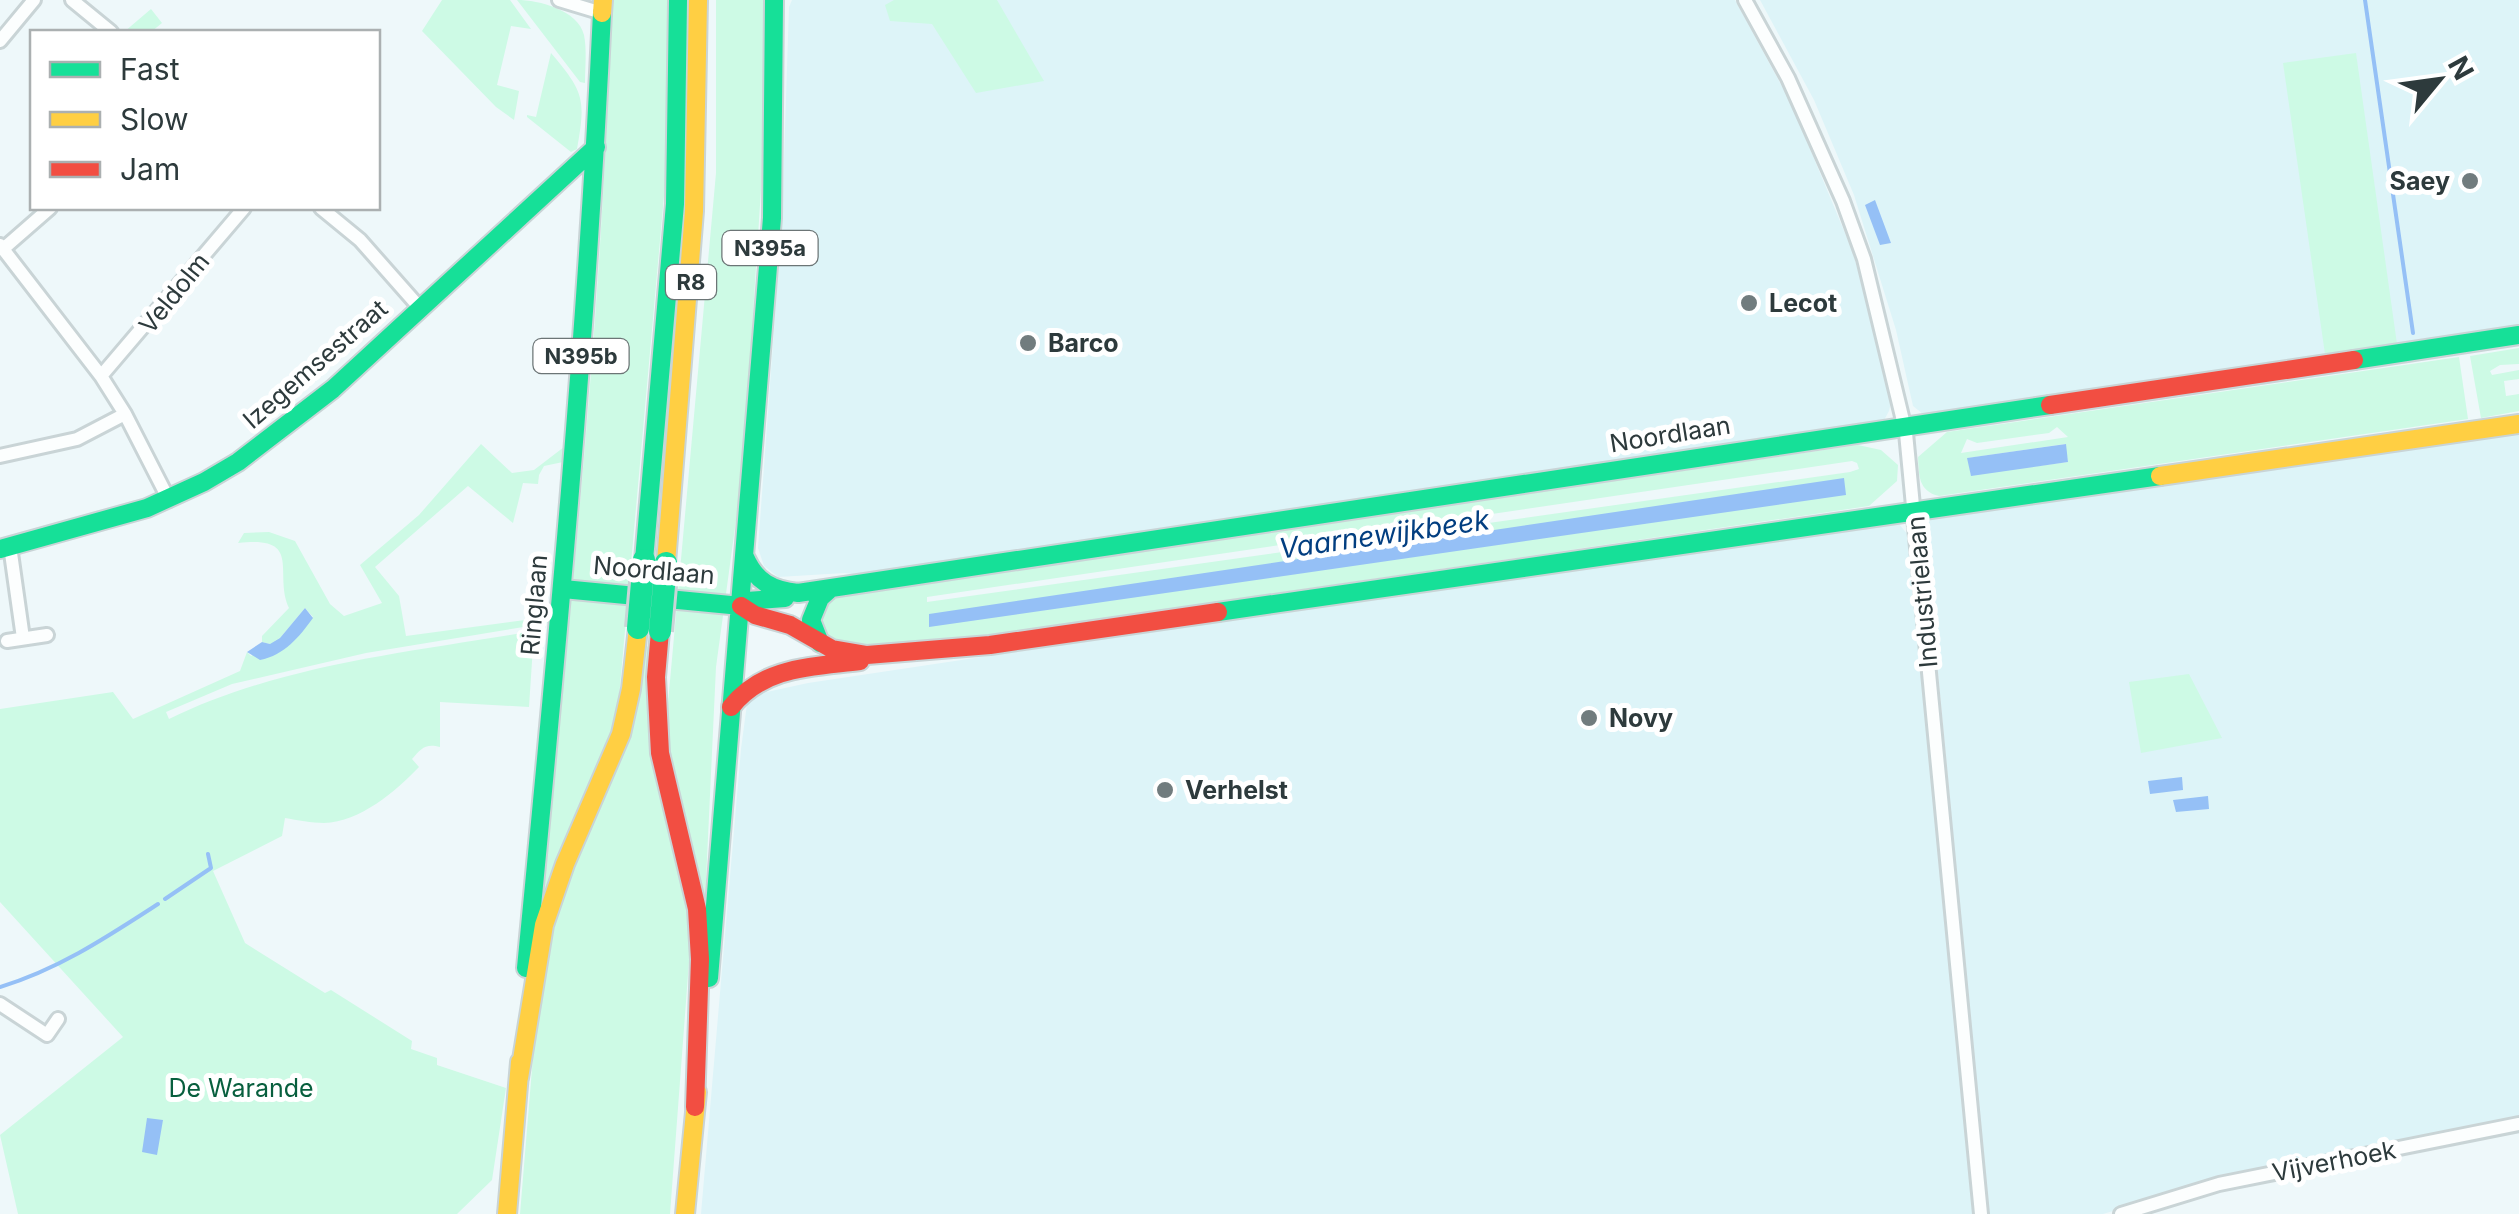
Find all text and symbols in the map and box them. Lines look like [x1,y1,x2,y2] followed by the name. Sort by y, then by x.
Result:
[30,30,380,210] legend
[2389,30,2489,130] north arrow
[2441,50,2481,85] text: N
[120,51,180,87] text: Fast
[120,101,189,137] text: Slow
[120,151,180,187] text: Jam
[2390,166,2450,196] place label: Saey
[2459,170,2481,192] marker: Saey
[722,231,818,265] road number: N395a
[132,247,216,339] street label: Veldolm
[666,265,716,299] road number: R8
[1769,288,1837,318] place label: Lecot
[1738,292,1760,314] marker: Lecot
[237,293,393,435] street label: Izegemsestraat
[1048,328,1119,358] place label: Barco
[1017,332,1039,354] marker: Barco
[534,339,628,373] road number: N395b
[1607,410,1733,458] street label: Noordlaan
[1277,502,1492,566] water label: Vaarnewijkbeek
[1900,515,1944,669] street label: Industrielaan
[592,550,716,590] street label: Noordlaan
[515,553,553,657] street label: Ringlaan
[1609,703,1673,733] place label: Novy
[1578,707,1600,729] marker: Novy
[1185,775,1288,805] place label: Verhelst
[1154,779,1176,801] marker: Verhelst
[168,1073,314,1103] park label: De Warande
[2270,1134,2399,1188] street label: Vijverhoek

